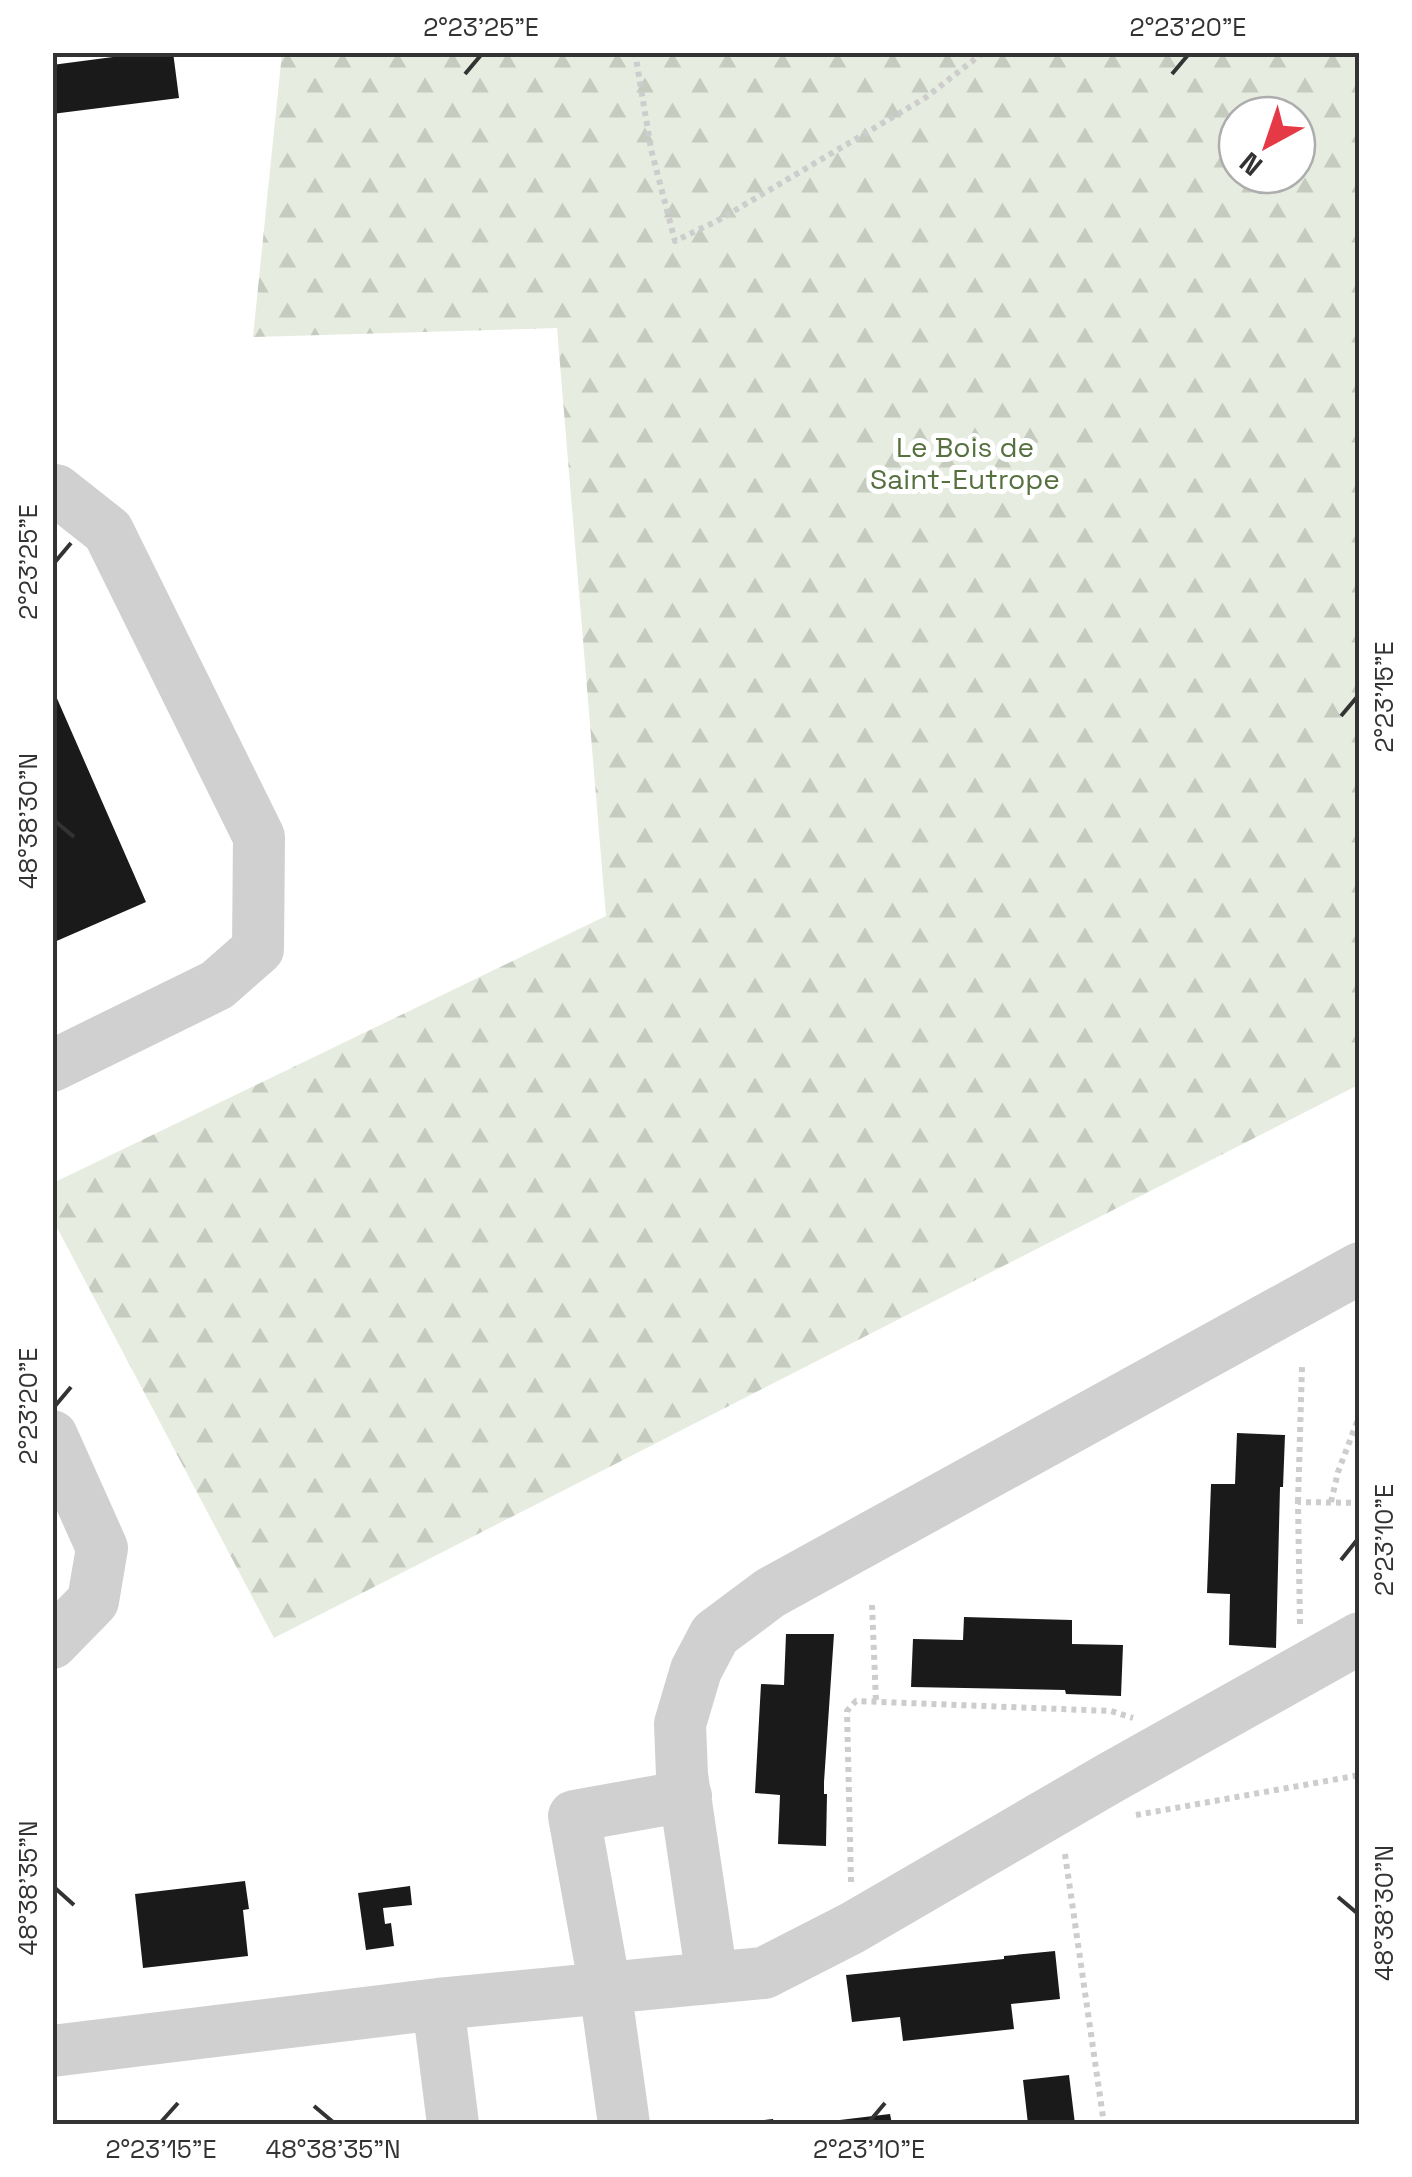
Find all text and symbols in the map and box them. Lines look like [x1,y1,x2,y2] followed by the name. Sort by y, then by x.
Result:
[423,11,539,43] text: 2°23'25"E
[1130,11,1246,43] text: 2°23'20"E
[1217,95,1317,195] north arrow
[1232,144,1270,184] text: N
[870,429,1060,497] park label: Le Bois de Saint-Eutrope
[12,504,44,620] text: 2°23'25"E
[1368,641,1400,753] text: 2°23'15"E
[12,753,44,889] text: 48°38'30"N
[12,1348,44,1464] text: 2°23'20"E
[1368,1484,1400,1596] text: 2°23'10"E
[12,1821,44,1955] text: 48°38'35"N
[1368,1845,1400,1981] text: 48°38'30"N
[105,2133,217,2165] text: 2°23'15"E
[266,2133,400,2165] text: 48°38'35"N
[813,2133,925,2165] text: 2°23'10"E

